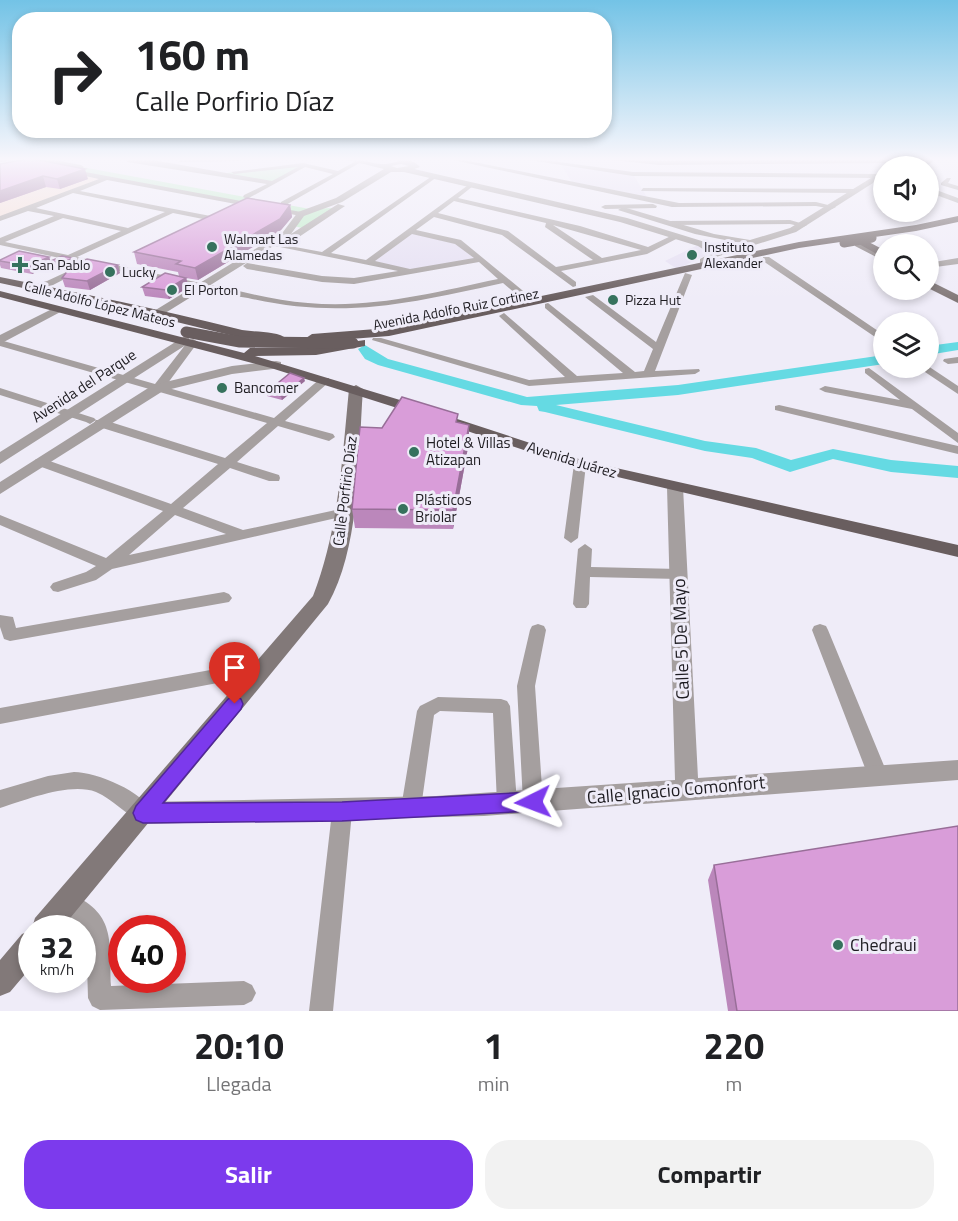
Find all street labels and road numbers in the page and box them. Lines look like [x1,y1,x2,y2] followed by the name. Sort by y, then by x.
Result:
[22,275,178,332] street label: Calle Adolfo López Mateos
[371,282,541,335] street label: Avenida Adolfo Ruiz Cortinez
[27,343,141,428] street label: Avenida del Parque
[326,434,363,547] street label: Calle Porfirio Díaz
[524,435,620,484] street label: Avenida Juárez
[665,578,696,700] street label: Calle 5 De Mayo
[586,768,767,811] street label: Calle Ignacio Comonfort

